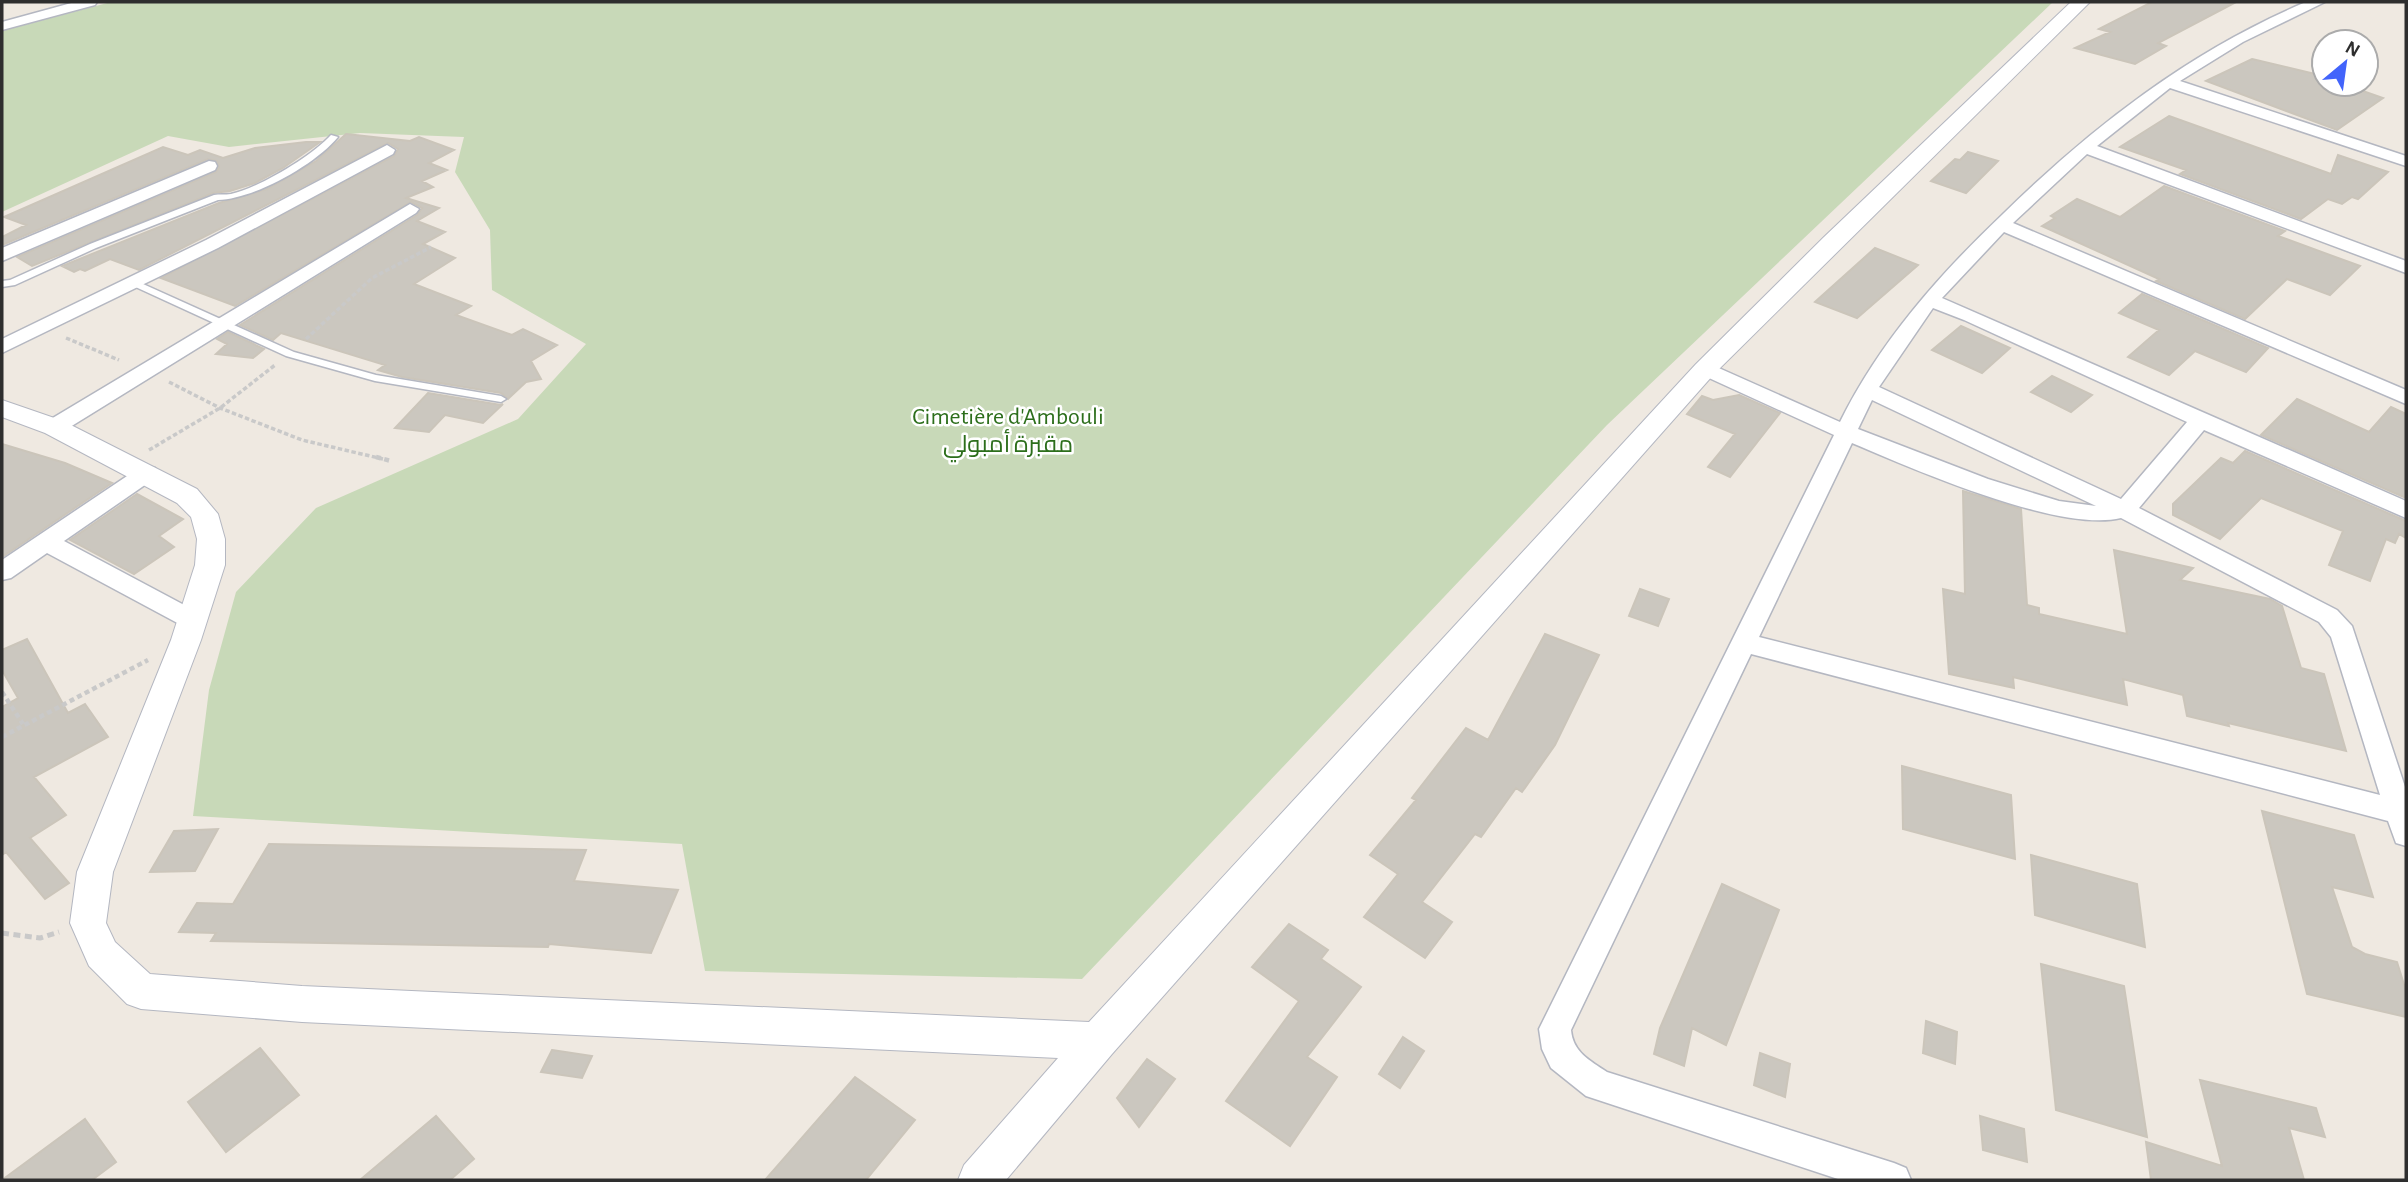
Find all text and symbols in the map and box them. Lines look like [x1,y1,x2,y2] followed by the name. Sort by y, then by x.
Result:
[2310,28,2380,98] north arrow
[2342,38,2363,61] text: N
[912,405,1104,463] park label: Cimetière d'Ambouli مقبرة أمبولي

